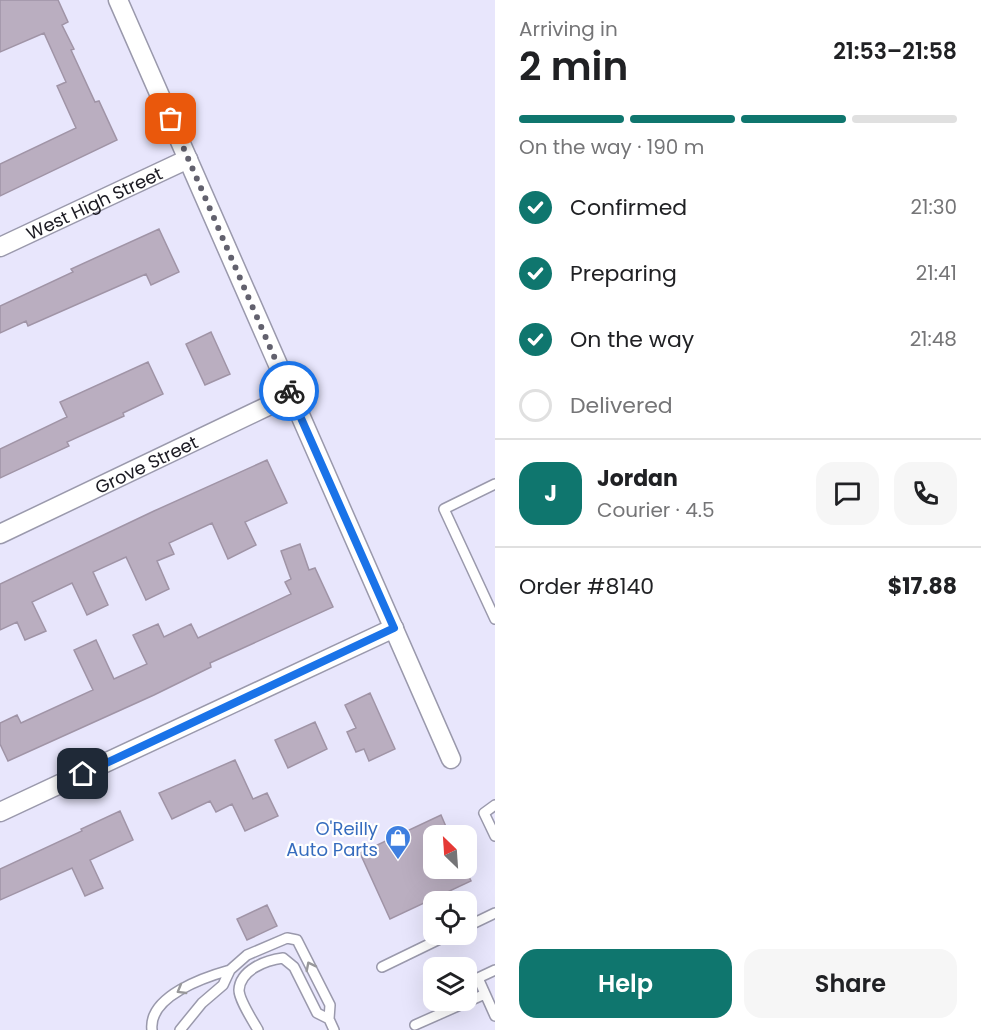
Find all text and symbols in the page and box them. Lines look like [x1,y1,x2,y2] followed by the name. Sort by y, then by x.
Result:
[519,15,618,43] text: Arriving in
[833,36,957,67] text: 21:53–21:58
[519,39,628,94] text: 2 min
[145,93,196,144] pin
[154,102,187,135] icon: bag
[519,133,704,161] text: On the way · 190 m
[22,160,166,246] street label: West High Street
[519,191,552,224] icon: check
[570,192,687,223] text: Confirmed
[911,193,957,221] text: 21:30
[519,257,552,290] icon: check
[570,258,677,289] text: Preparing
[916,259,957,287] text: 21:41
[519,323,552,356] icon: check
[570,324,694,355] text: On the way
[910,325,957,353] text: 21:48
[259,361,319,421] courier
[273,375,306,408] icon: bike
[570,390,673,421] text: Delivered
[91,429,202,499] street label: Grove Street
[816,462,879,525] button: chat
[894,462,957,525] button: phone
[597,463,678,494] text: Jordan
[544,478,557,509] text: J
[597,496,715,524] text: Courier · 4.5
[519,571,654,602] text: Order #8140
[888,571,957,602] text: $17.88
[57,748,108,799] pin
[66,757,99,790] icon: home
[286,816,378,862] place label: O'Reilly Auto Parts
[383,823,413,861] shop icon: O'Reilly Auto Parts
[423,825,477,879] north arrow
[423,825,477,1011] map controls
[423,891,477,945] button: locate
[519,949,732,1018] button: Help
[744,949,957,1018] button: Share
[423,957,477,1011] button: layers
[306,961,317,972] one-way arrow
[177,983,187,994] one-way arrow

